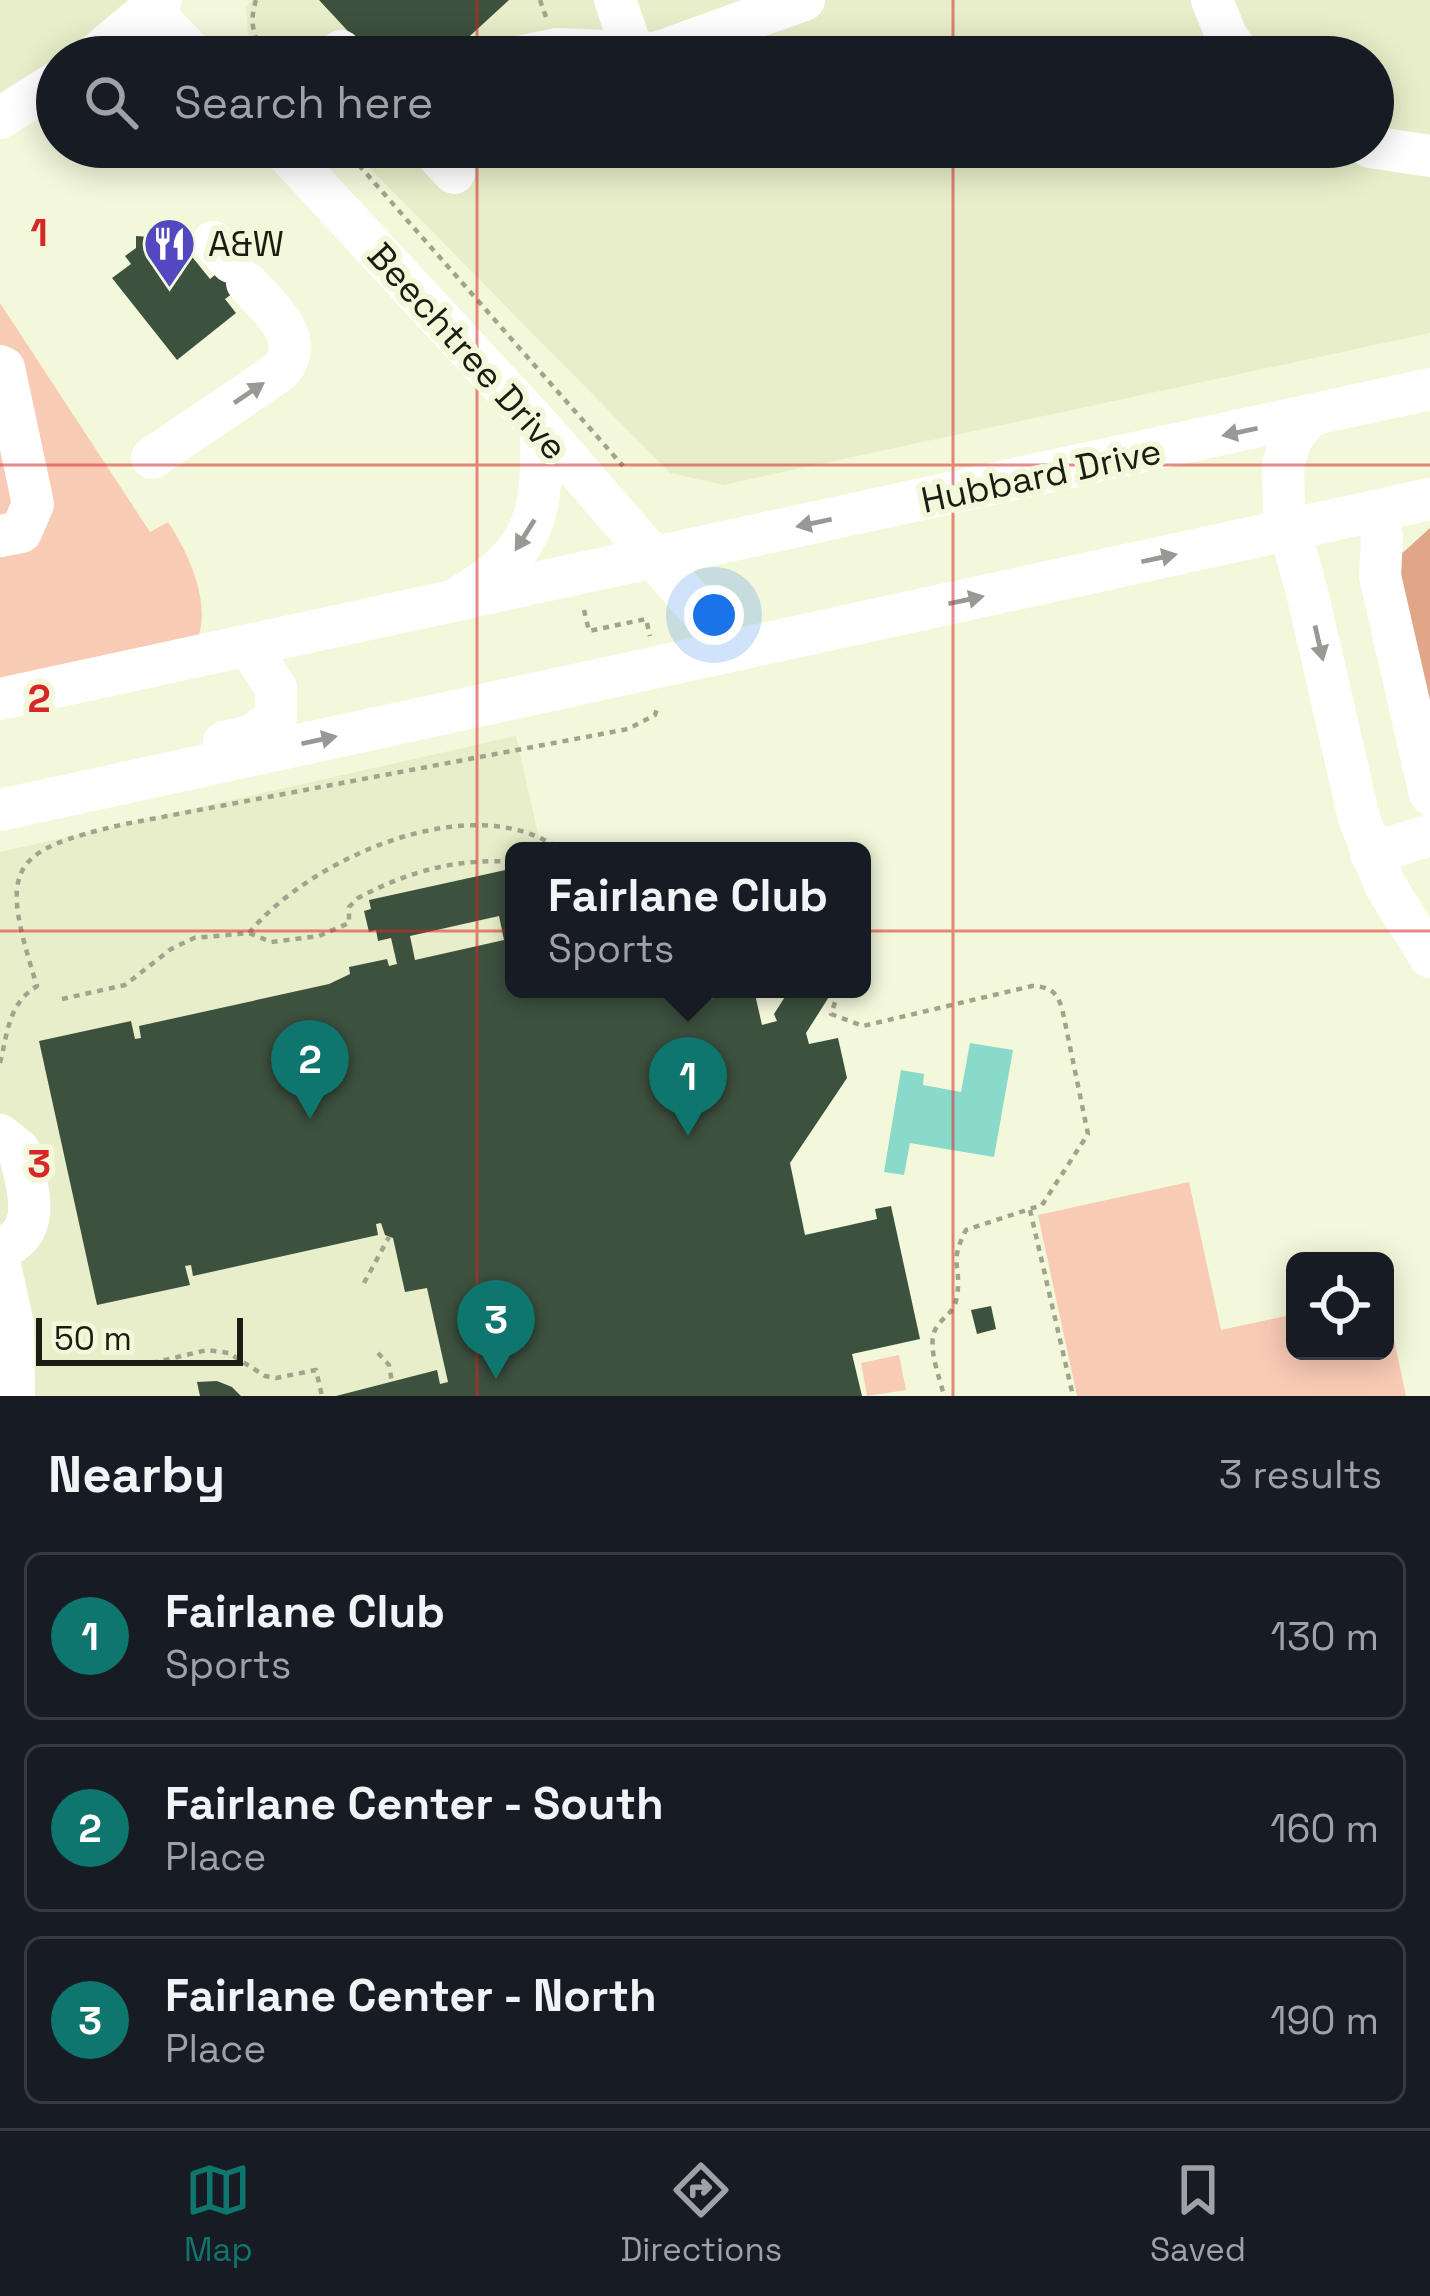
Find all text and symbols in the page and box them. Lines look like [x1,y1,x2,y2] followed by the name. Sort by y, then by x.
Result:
[36,36,1394,168] search box
[78,69,144,135] icon: search
[174,74,433,131] text: Search here
[30,208,48,257] text: 1
[141,215,197,289] restaurant icon: A&W
[208,221,284,267] place label: A&W
[357,233,577,470] street label: Beechtree Drive
[232,382,265,404] one-way arrow
[1220,423,1258,442] one-way arrow
[917,428,1165,524] street label: Hubbard Drive
[795,515,833,534] one-way arrow
[515,518,537,551] one-way arrow
[1141,548,1179,567] one-way arrow
[684,585,744,645] your location
[947,589,985,608] one-way arrow
[1311,625,1330,663] one-way arrow
[27,674,51,723] text: 2
[301,729,339,748] one-way arrow
[505,842,871,998] popup
[548,867,828,924] text: Fairlane Club
[548,924,674,973] text: Sports
[271,1020,349,1119] pin: 2
[649,1037,727,1136] pin: 1
[27,1139,51,1188] text: 3
[1286,1252,1394,1360] map controls
[1286,1252,1394,1360] button: locate
[457,1280,535,1379] pin: 3
[36,1312,243,1365] scale bar
[54,1318,132,1360] text: 50 m
[48,1442,225,1507] text: Nearby
[1219,1450,1382,1499] text: 3 results
[165,1583,445,1640] text: Fairlane Club
[81,1612,99,1661] text: 1
[1271,1612,1379,1661] text: 130 m
[165,1640,291,1689] text: Sports
[165,1775,664,1832] text: Fairlane Center - South
[78,1804,102,1853] text: 2
[1270,1804,1379,1853] text: 160 m
[165,1832,266,1881] text: Place
[165,1967,657,2024] text: Fairlane Center - North
[78,1996,102,2045] text: 3
[1270,1996,1379,2045] text: 190 m
[165,2024,266,2073] text: Place
[184,2157,253,2271] tab: Map
[620,2157,782,2271] tab: Directions
[1150,2157,1246,2271] tab: Saved

